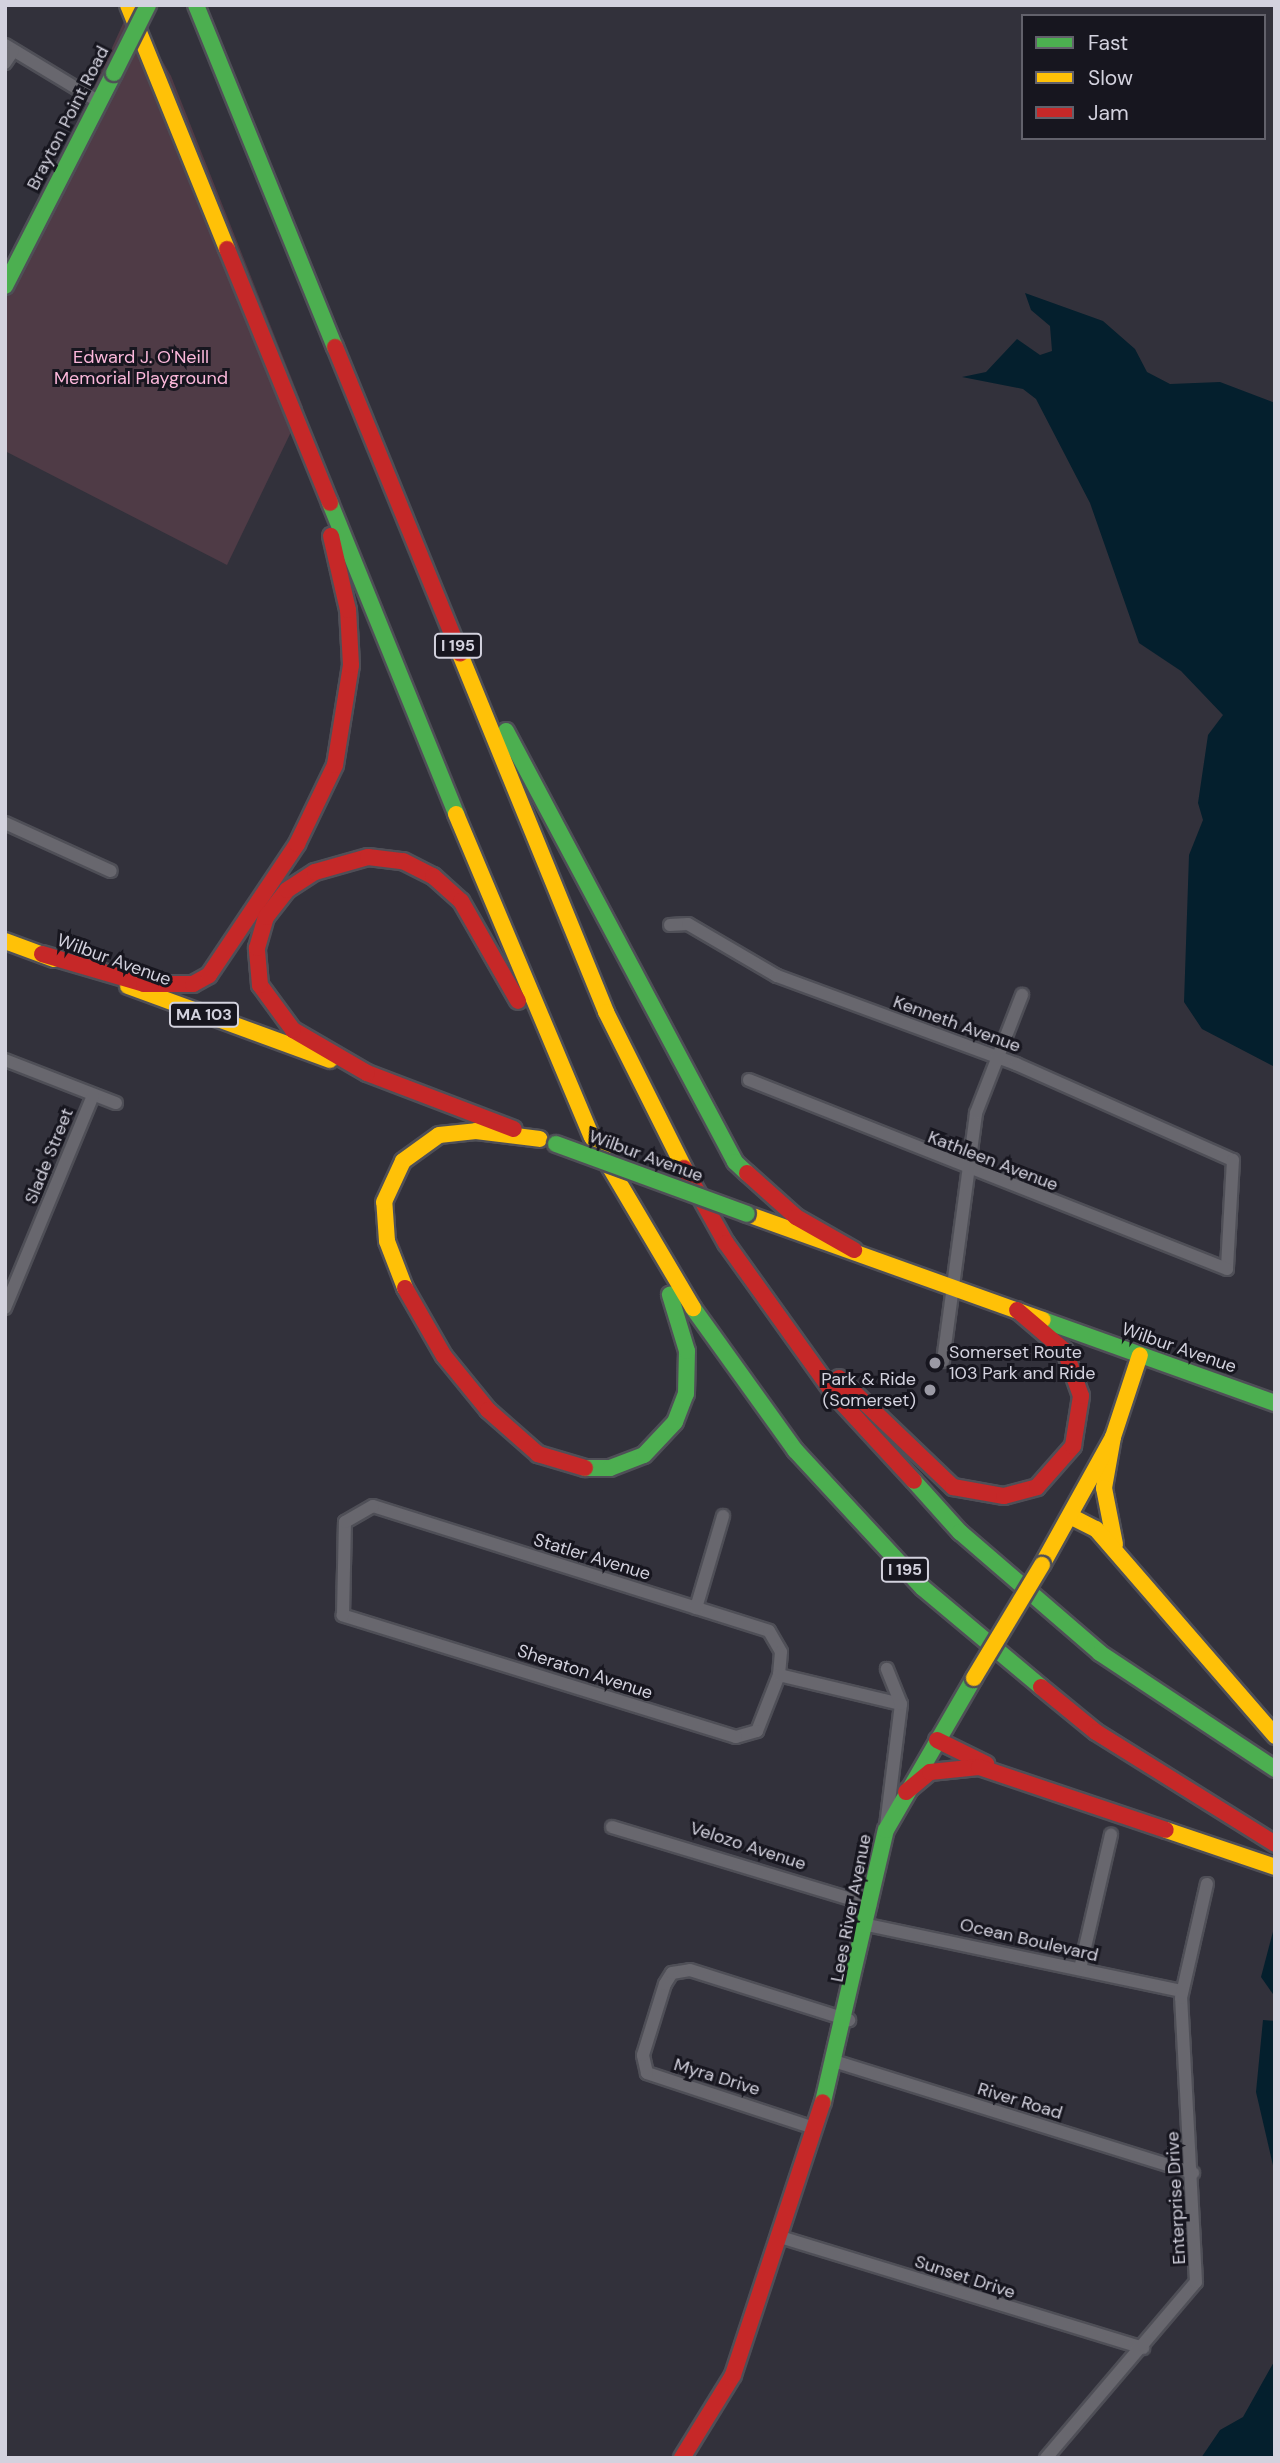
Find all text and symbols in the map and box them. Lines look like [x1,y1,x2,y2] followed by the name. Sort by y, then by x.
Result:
[1021,14,1266,140] legend
[1088,29,1128,57] text: Fast
[22,42,114,194] street label: Brayton Point Road
[1088,64,1133,92] text: Slow
[1088,99,1129,127] text: Jam
[54,347,228,390] park label: Edward J. O'Neill Memorial Playground
[434,634,482,659] road number: I 195
[54,929,174,991] street label: Wilbur Avenue
[890,991,1024,1057] street label: Kenneth Avenue
[167,1002,241,1028] road number: MA 103
[20,1105,78,1207] street label: Slade Street
[586,1125,706,1187] street label: Wilbur Avenue
[925,1126,1061,1196] street label: Kathleen Avenue
[1119,1318,1239,1378] street label: Wilbur Avenue
[949,1342,1095,1384] place label: Somerset Route 103 Park and Ride
[927,1355,943,1371] marker: Somerset Route 103 Park and Ride
[821,1369,916,1412] place label: Park & Ride (Somerset)
[922,1382,938,1398] marker: Park & Ride (Somerset)
[531,1529,653,1585] street label: Statler Avenue
[880,1558,930,1582] road number: I 195
[515,1640,655,1704] street label: Sheraton Avenue
[687,1817,809,1875] street label: Velozo Avenue
[826,1832,876,1984] street label: Lees River Avenue
[958,1914,1100,1966] street label: Ocean Boulevard
[671,2054,763,2100] street label: Myra Drive
[975,2078,1065,2124] street label: River Road
[1162,2131,1190,2265] street label: Enterprise Drive
[912,2251,1018,2303] street label: Sunset Drive

